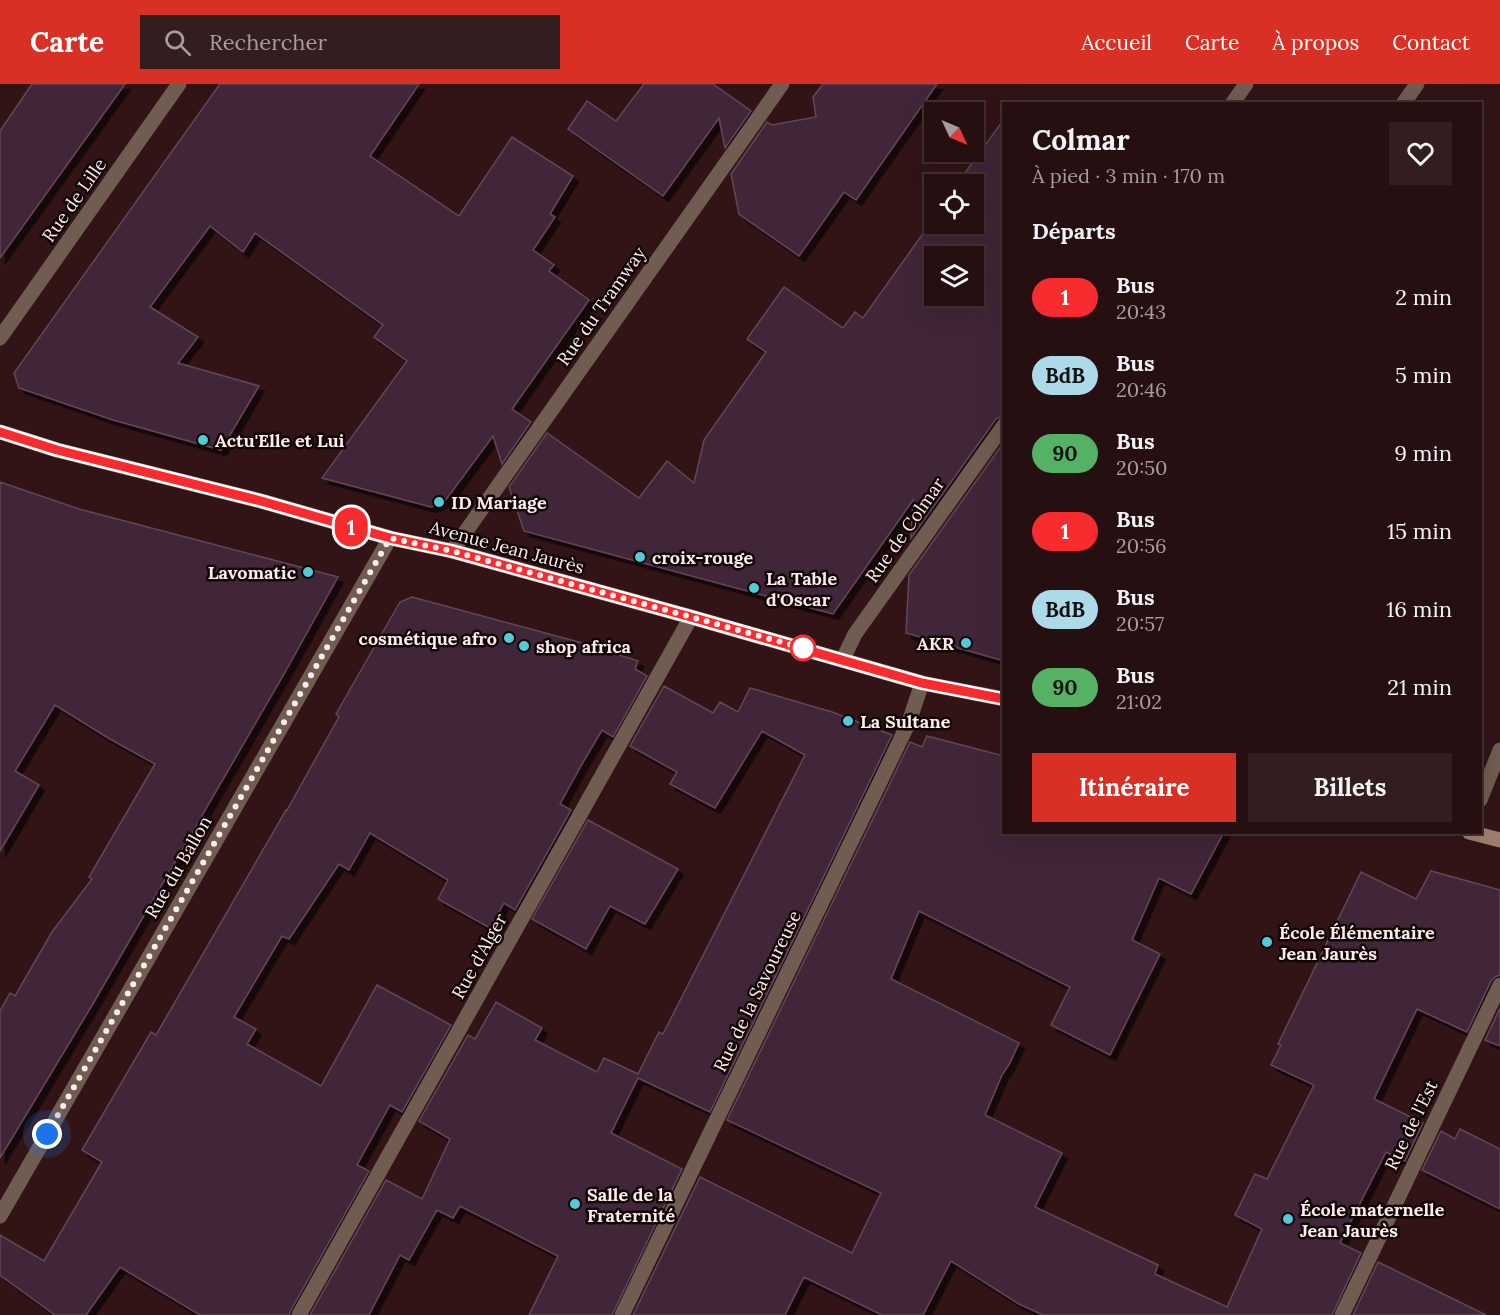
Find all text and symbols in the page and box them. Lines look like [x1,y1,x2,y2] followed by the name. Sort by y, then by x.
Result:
[140,15,560,69] search box
[30,24,104,60] text: Carte
[161,26,194,59] icon: search
[209,28,327,56] text: Rechercher
[1081,29,1152,56] text: Accueil
[1185,29,1239,56] text: Carte
[1272,29,1359,56] text: À propos
[1392,29,1470,56] text: Contact
[924,102,984,162] north arrow
[924,102,984,306] map controls
[1032,122,1130,158] text: Colmar
[1389,122,1452,185] button: heart
[37,154,111,246] street label: Rue de Lille
[1032,163,1225,188] text: À pied · 3 min · 170 m
[924,174,984,234] button: locate
[1032,217,1116,245] text: Départs
[551,242,651,370] street label: Rue du Tramway
[924,246,984,306] button: layers
[1116,271,1155,299] text: Bus
[1395,283,1452,311] text: 2 min
[1061,284,1069,311] text: 1
[1116,299,1166,324] text: 20:43
[1116,349,1155,377] text: Bus
[1395,361,1452,389] text: 5 min
[1045,362,1085,389] text: BdB
[1116,377,1167,402] text: 20:46
[1116,427,1155,455] text: Bus
[215,429,345,452] place label: Actu'Elle et Lui
[196,433,210,447] marker: Actu'Elle et Lui
[1394,439,1452,467] text: 9 min
[1052,440,1078,467] text: 90
[1116,455,1167,480] text: 20:50
[860,473,950,587] street label: Rue de Colmar
[451,491,547,514] place label: ID Mariage
[432,495,446,509] marker: ID Mariage
[1116,505,1155,533] text: Bus
[332,508,370,546] line badge: 1
[347,514,355,541] text: 1
[426,515,587,579] street label: Avenue Jean Jaurès
[1387,517,1452,545] text: 15 min
[1061,518,1069,545] text: 1
[1116,533,1167,558] text: 20:56
[652,546,754,569] place label: croix-rouge
[633,550,647,564] marker: croix-rouge
[208,561,297,584] place label: Lavomatic
[301,565,315,579] marker: Lavomatic
[766,567,837,611] place label: La Table d'Oscar
[747,581,761,595] marker: La Table d'Oscar
[1116,583,1155,611] text: Bus
[1386,595,1452,623] text: 16 min
[1045,596,1085,623] text: BdB
[1116,611,1164,636] text: 20:57
[359,627,497,650] place label: cosmétique afro
[502,631,516,645] marker: cosmétique afro
[917,632,955,655] place label: AKR
[536,635,632,658] place label: shop africa
[790,635,816,661] unlabelled marker
[959,636,973,650] marker: AKR
[517,639,531,653] marker: shop africa
[1116,661,1155,689] text: Bus
[1387,673,1452,701] text: 21 min
[1052,674,1078,701] text: 90
[1116,689,1162,714] text: 21:02
[860,710,951,733] place label: La Sultane
[841,714,855,728] marker: La Sultane
[1032,753,1236,822] button: Itinéraire
[1248,753,1452,822] button: Billets
[139,812,217,922] street label: Rue du Ballon
[708,906,806,1075] street label: Rue de la Savoureuse
[446,909,512,1003] street label: Rue d'Alger
[1279,921,1435,965] place label: École Élémentaire Jean Jaurès
[1260,935,1274,949] marker: École Élémentaire Jean Jaurès
[1379,1076,1443,1174] street label: Rue de l'Est
[32,1119,62,1149] your location
[587,1183,675,1227] place label: Salle de la Fraternité
[568,1197,582,1211] marker: Salle de la Fraternité
[1300,1198,1445,1242] place label: École maternelle Jean Jaurès
[1281,1212,1295,1226] marker: École maternelle Jean Jaurès

